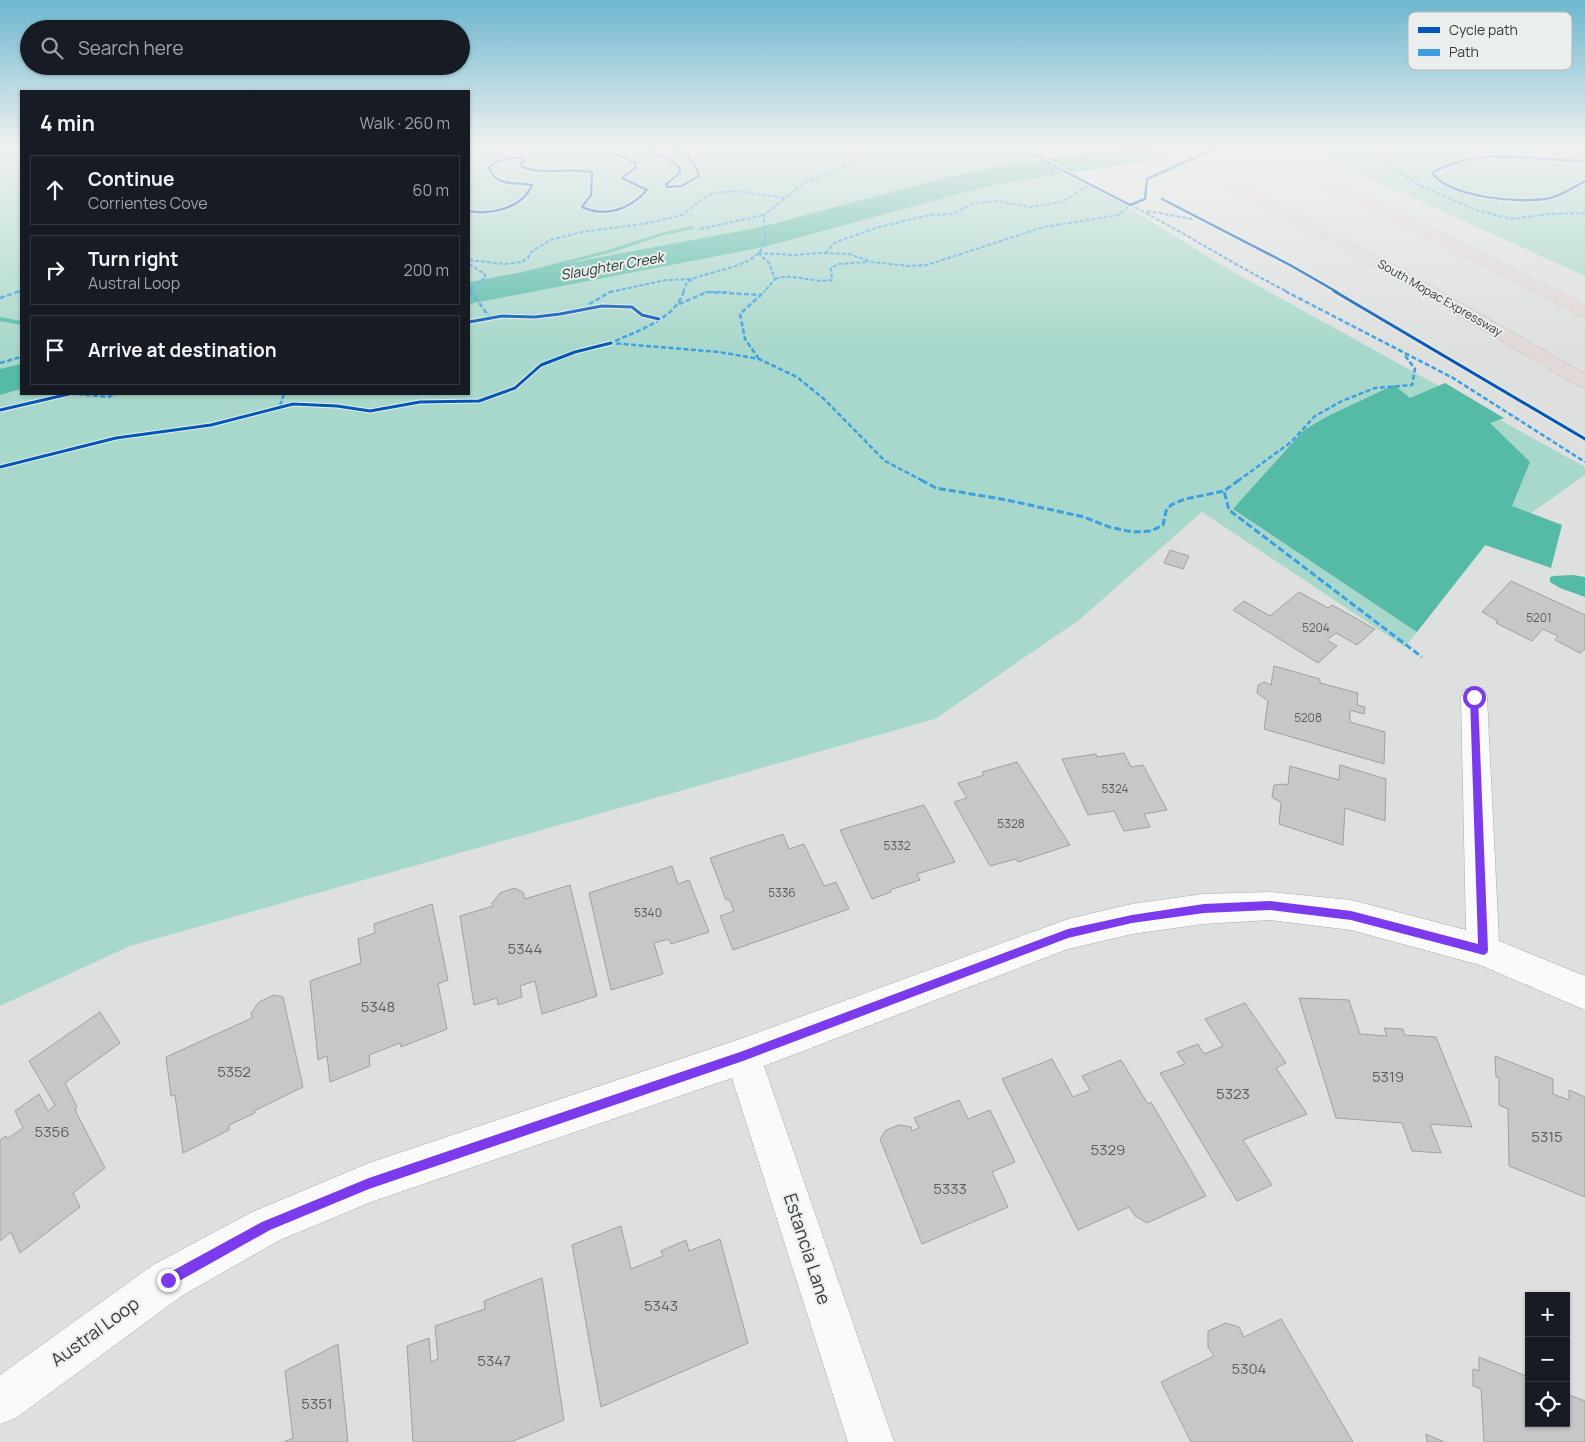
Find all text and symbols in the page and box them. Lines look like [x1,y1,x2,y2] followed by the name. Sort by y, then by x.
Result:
[1408,12,1572,70] legend
[20,20,470,75] search box
[1449,20,1518,39] text: Cycle path
[38,34,66,62] icon: search
[78,35,184,61] text: Search here
[1449,42,1479,61] text: Path
[40,109,95,137] text: 4 min
[360,112,450,134] text: Walk · 260 m
[88,166,174,192] text: Continue
[41,176,69,204] icon: ahead
[413,179,449,201] text: 60 m
[88,192,208,214] text: Corrientes Cove
[88,246,178,272] text: Turn right
[559,247,667,284] water label: Slaughter Creek
[1375,255,1506,341] street label: South Mopac Expressway
[41,256,69,284] icon: right
[404,259,449,281] text: 200 m
[88,272,180,294] text: Austral Loop
[41,336,69,364] icon: arrive
[88,337,277,363] text: Arrive at destination
[1526,609,1552,626] house number: 5201
[1302,619,1330,636] house number: 5204
[1463,686,1486,709] route start
[1294,709,1322,726] house number: 5208
[1101,780,1129,797] house number: 5324
[997,815,1025,832] house number: 5328
[883,837,911,854] house number: 5332
[768,884,796,901] house number: 5336
[634,904,662,921] house number: 5340
[508,938,543,959] house number: 5344
[361,996,395,1017] house number: 5348
[217,1061,251,1082] house number: 5352
[1372,1066,1404,1087] house number: 5319
[1216,1083,1250,1104] house number: 5323
[35,1121,69,1142] house number: 5356
[1531,1126,1563,1147] house number: 5315
[1091,1139,1125,1160] house number: 5329
[933,1178,967,1199] house number: 5333
[779,1190,837,1307] street label: Estancia Lane
[157,1269,180,1292] route end
[45,1291,143,1371] street label: Austral Loop
[1525,1292,1570,1427] map controls
[1525,1292,1570,1337] button: +
[644,1295,678,1316] house number: 5343
[1525,1337,1570,1382] button: −
[477,1350,511,1371] house number: 5347
[1232,1358,1267,1379] house number: 5304
[1525,1382,1570,1427] button: locate
[301,1393,333,1414] house number: 5351

